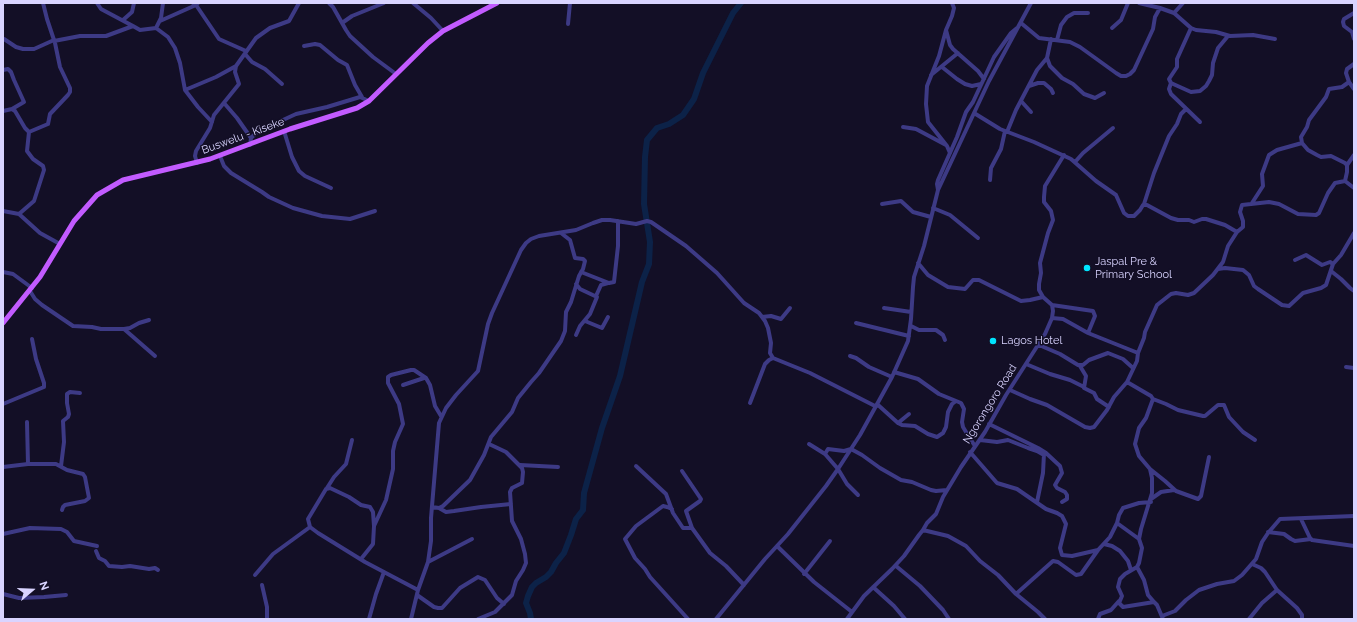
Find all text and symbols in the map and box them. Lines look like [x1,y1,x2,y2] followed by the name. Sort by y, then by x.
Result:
[200,115,286,157] street label: Buswelu - Kiseke
[1095,255,1172,281] place label: Jaspal Pre & Primary School
[1082,263,1092,273] marker: Jaspal Pre & Primary School
[1001,334,1062,348] place label: Lagos Hotel
[988,336,998,346] marker: Lagos Hotel
[960,362,1020,446] street label: Ngorongoro Road
[12,570,52,610] north arrow
[36,580,51,592] text: N

